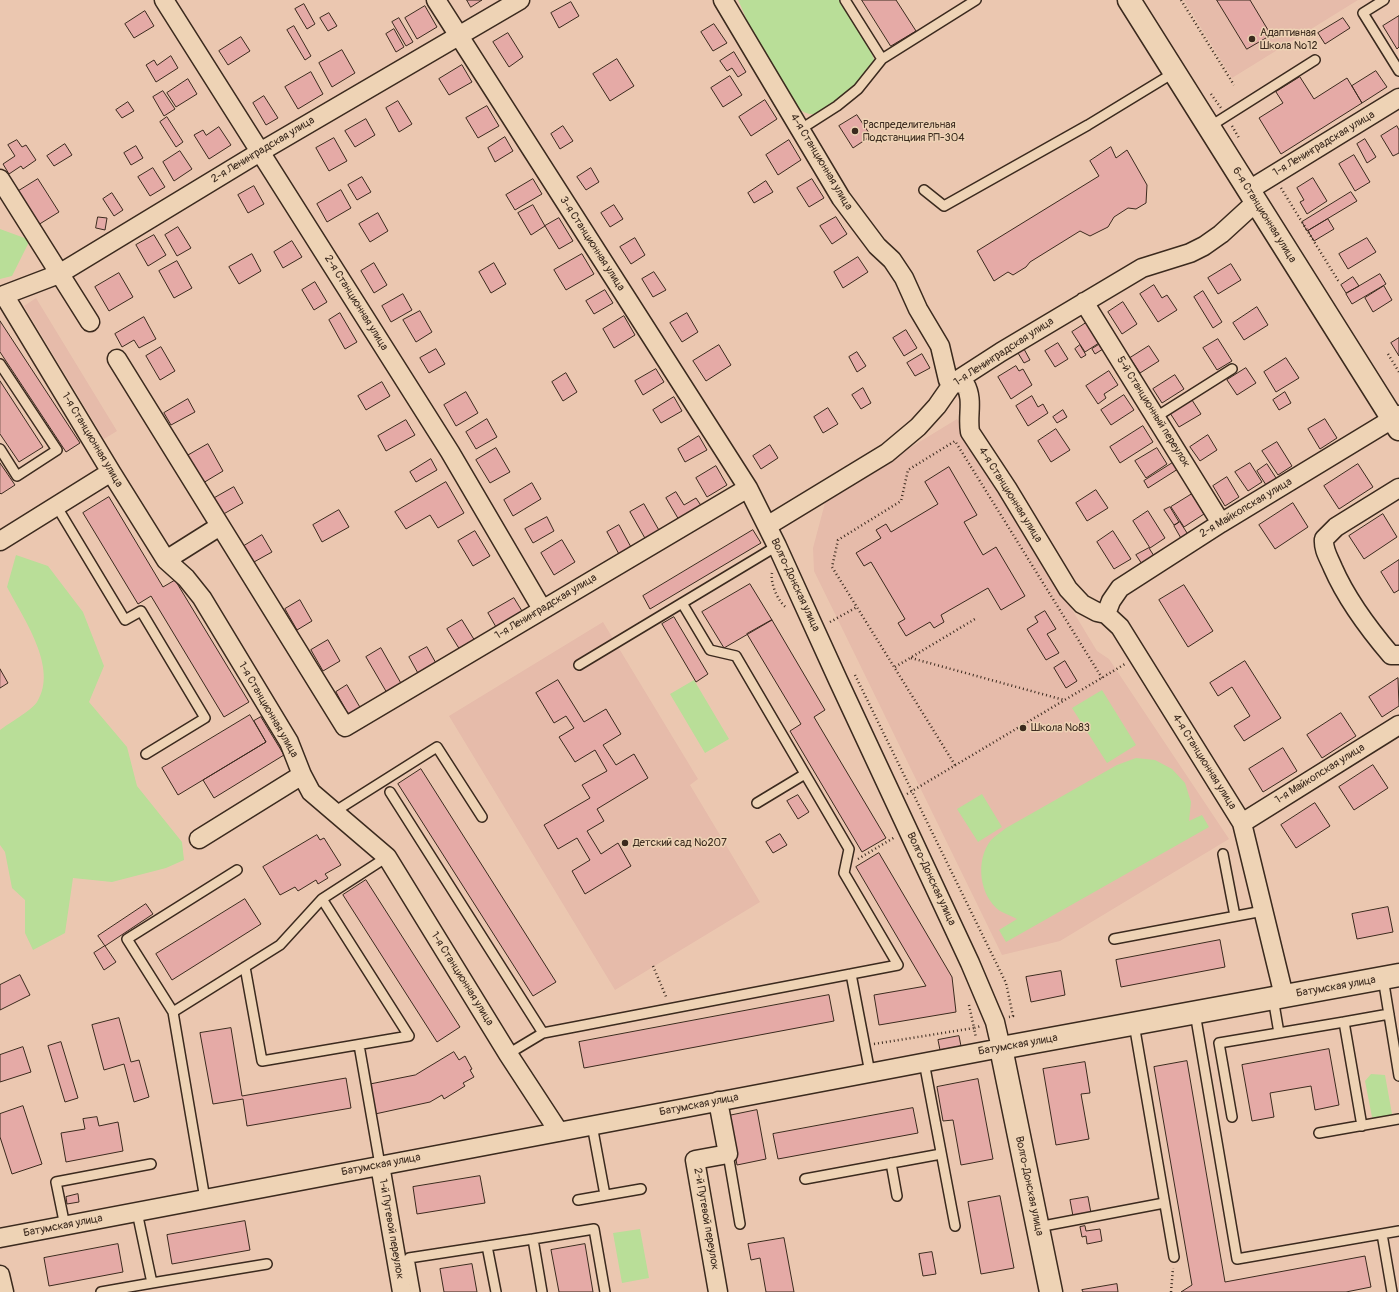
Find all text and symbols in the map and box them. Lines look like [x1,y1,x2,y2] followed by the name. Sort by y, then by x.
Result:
[1260,26,1318,52] place label: Адаптивная Школа №12
[1247,34,1257,44] marker: Адаптивная Школа №12
[1271,108,1377,180] street label: 1-я Ленинградская улица
[787,111,855,213] street label: 4-я Станционная улица
[209,114,317,186] street label: 2-я Ленинградская улица
[863,118,965,144] place label: Распределительная Подстанциия РП-304
[850,126,860,136] marker: Распределительная Подстанциия РП-304
[1229,165,1299,265] street label: 6-я Станционная улица
[557,194,627,294] street label: 3-я Станционная улица
[321,253,391,353] street label: 2-я Станционная улица
[952,315,1056,389] street label: 1-я Ленинградская улица
[1113,354,1193,470] street label: 5-й Станционный переулок
[58,390,126,490] street label: 1-я Станционная улица
[975,445,1045,545] street label: 4-я Станционная улица
[1198,475,1294,541] street label: 2-я Майкопская улица
[768,536,822,634] street label: Волго-Донская улица
[493,571,599,643] street label: 1-я Ленинградская улица
[235,660,301,760] street label: 1-я Станционная улица
[1169,712,1239,812] street label: 4-я Станционная улица
[1031,721,1090,735] place label: Школа №83
[1018,723,1028,733] marker: Школа №83
[1273,741,1367,807] street label: 1-я Майкопская улица
[904,830,958,928] street label: Волго-Донская улица
[633,836,727,850] place label: Детский сад №207
[620,838,630,848] marker: Детский сад №207
[428,930,496,1028] street label: 1-я Станционная улица
[1295,974,1377,1000] street label: Батумская улица
[977,1032,1059,1058] street label: Батумская улица
[658,1091,740,1119] street label: Батумская улица
[1012,1135,1046,1237] street label: Волго-Донская улица
[340,1151,422,1179] street label: Батумская улица
[691,1167,721,1271] street label: 2-й Путевой переулок
[376,1178,406,1280] street label: 1-й Путевой переулок
[22,1212,104,1240] street label: Батумская улица

